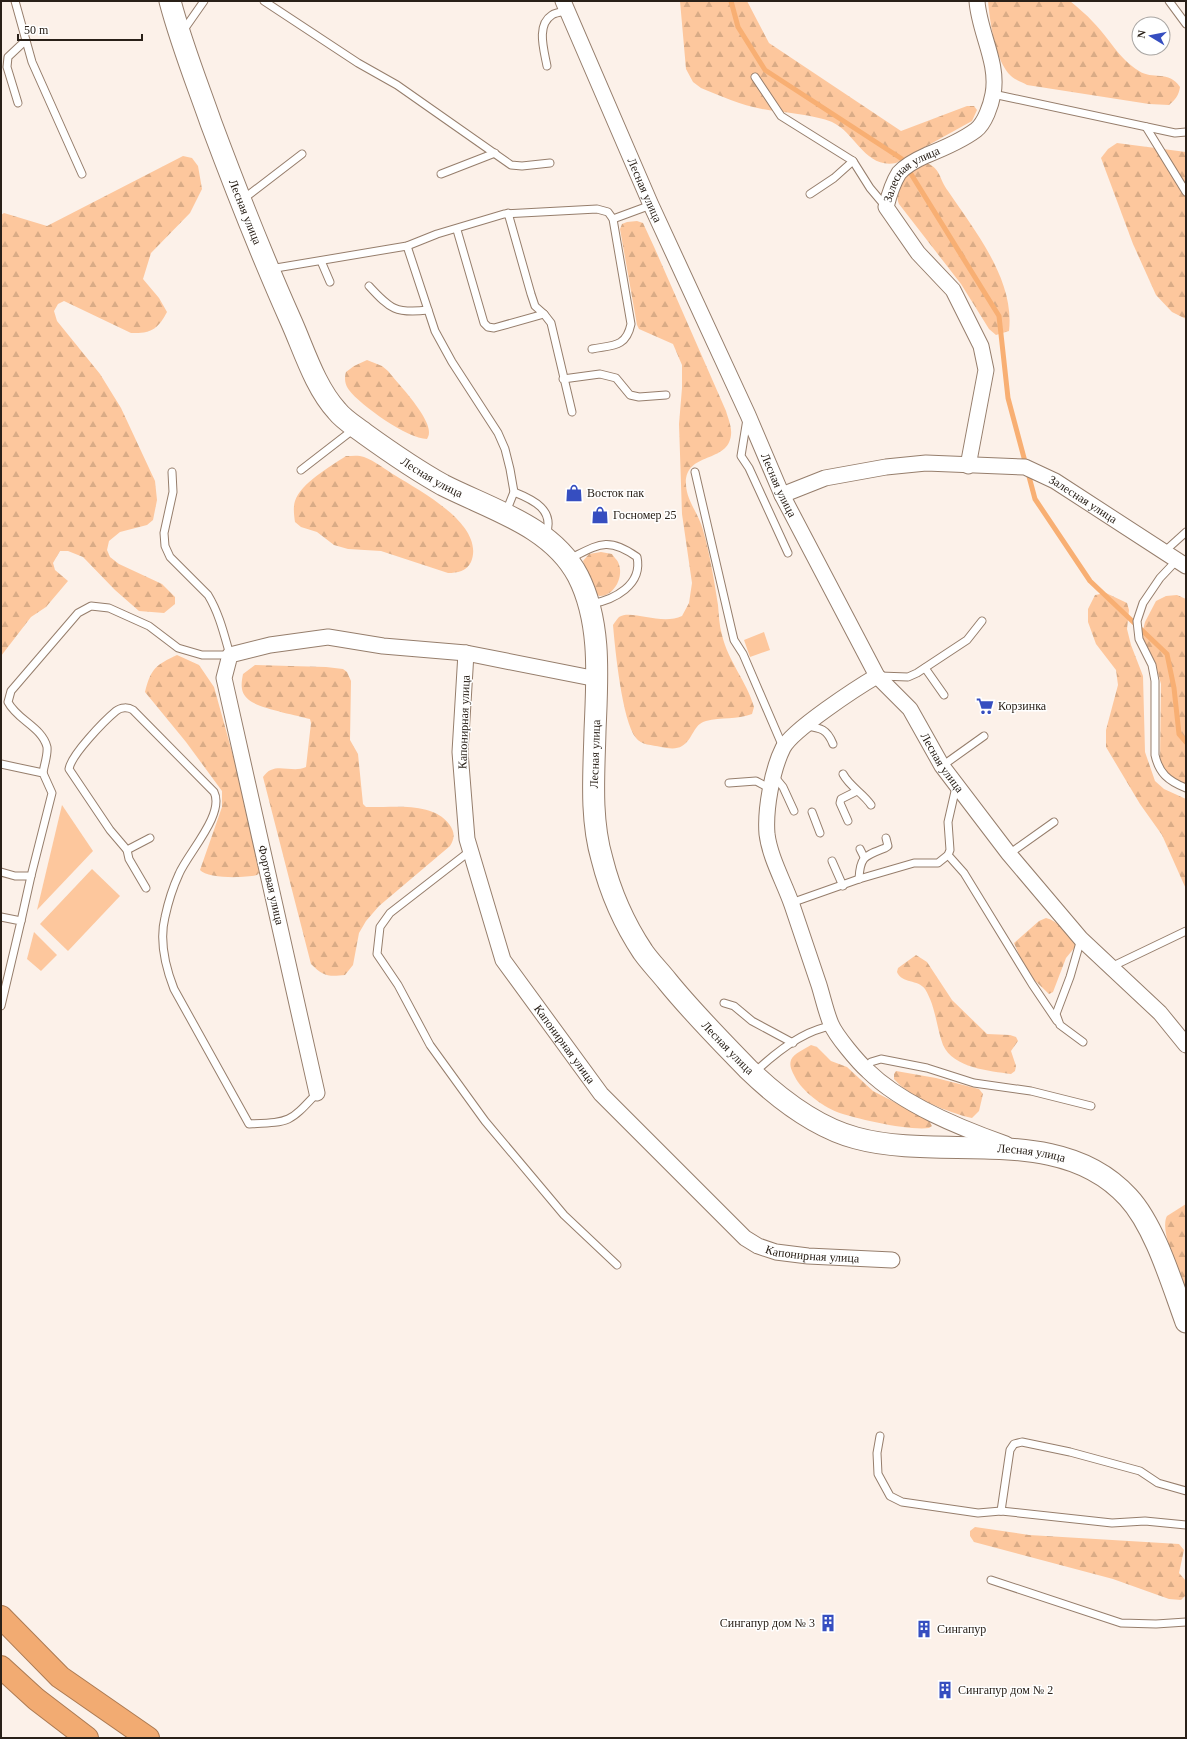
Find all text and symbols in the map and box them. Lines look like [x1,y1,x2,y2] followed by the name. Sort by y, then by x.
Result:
[18,16,142,42] scale bar
[1131,16,1171,56] north arrow
[24,23,49,37] text: 50 m
[1135,29,1148,39] text: N
[881,143,943,204] street label: Залесная улица
[625,156,665,225] street label: Лесная улица
[226,177,265,247] street label: Лесная улица
[758,451,800,520] street label: Лесная улица
[398,454,465,501] street label: Лесная улица
[1047,472,1120,527] street label: Залесная улица
[564,483,584,503] shop icon: Восток пак
[587,486,644,500] place label: Восток пак
[590,505,610,525] shop icon: Госномер 25
[613,508,677,522] place label: Госномер 25
[455,674,473,769] street label: Капонирная улица
[975,696,995,716] supermarket icon: Корзинка
[998,699,1047,713] place label: Корзинка
[587,719,603,789] street label: Лесная улица
[918,730,967,796] street label: Лесная улица
[255,844,287,927] street label: Фортовая улица
[531,1002,598,1087] street label: Капонирная улица
[699,1018,757,1078] street label: Лесная улица
[997,1141,1068,1165] street label: Лесная улица
[764,1242,860,1265] street label: Капонирная улица
[818,1613,838,1633] building icon: Сингапур дом № 3
[720,1616,815,1630] place label: Сингапур дом № 3
[914,1619,934,1639] building icon: Сингапур
[937,1622,986,1636] place label: Сингапур
[935,1680,955,1700] building icon: Сингапур дом № 2
[958,1683,1053,1697] place label: Сингапур дом № 2

